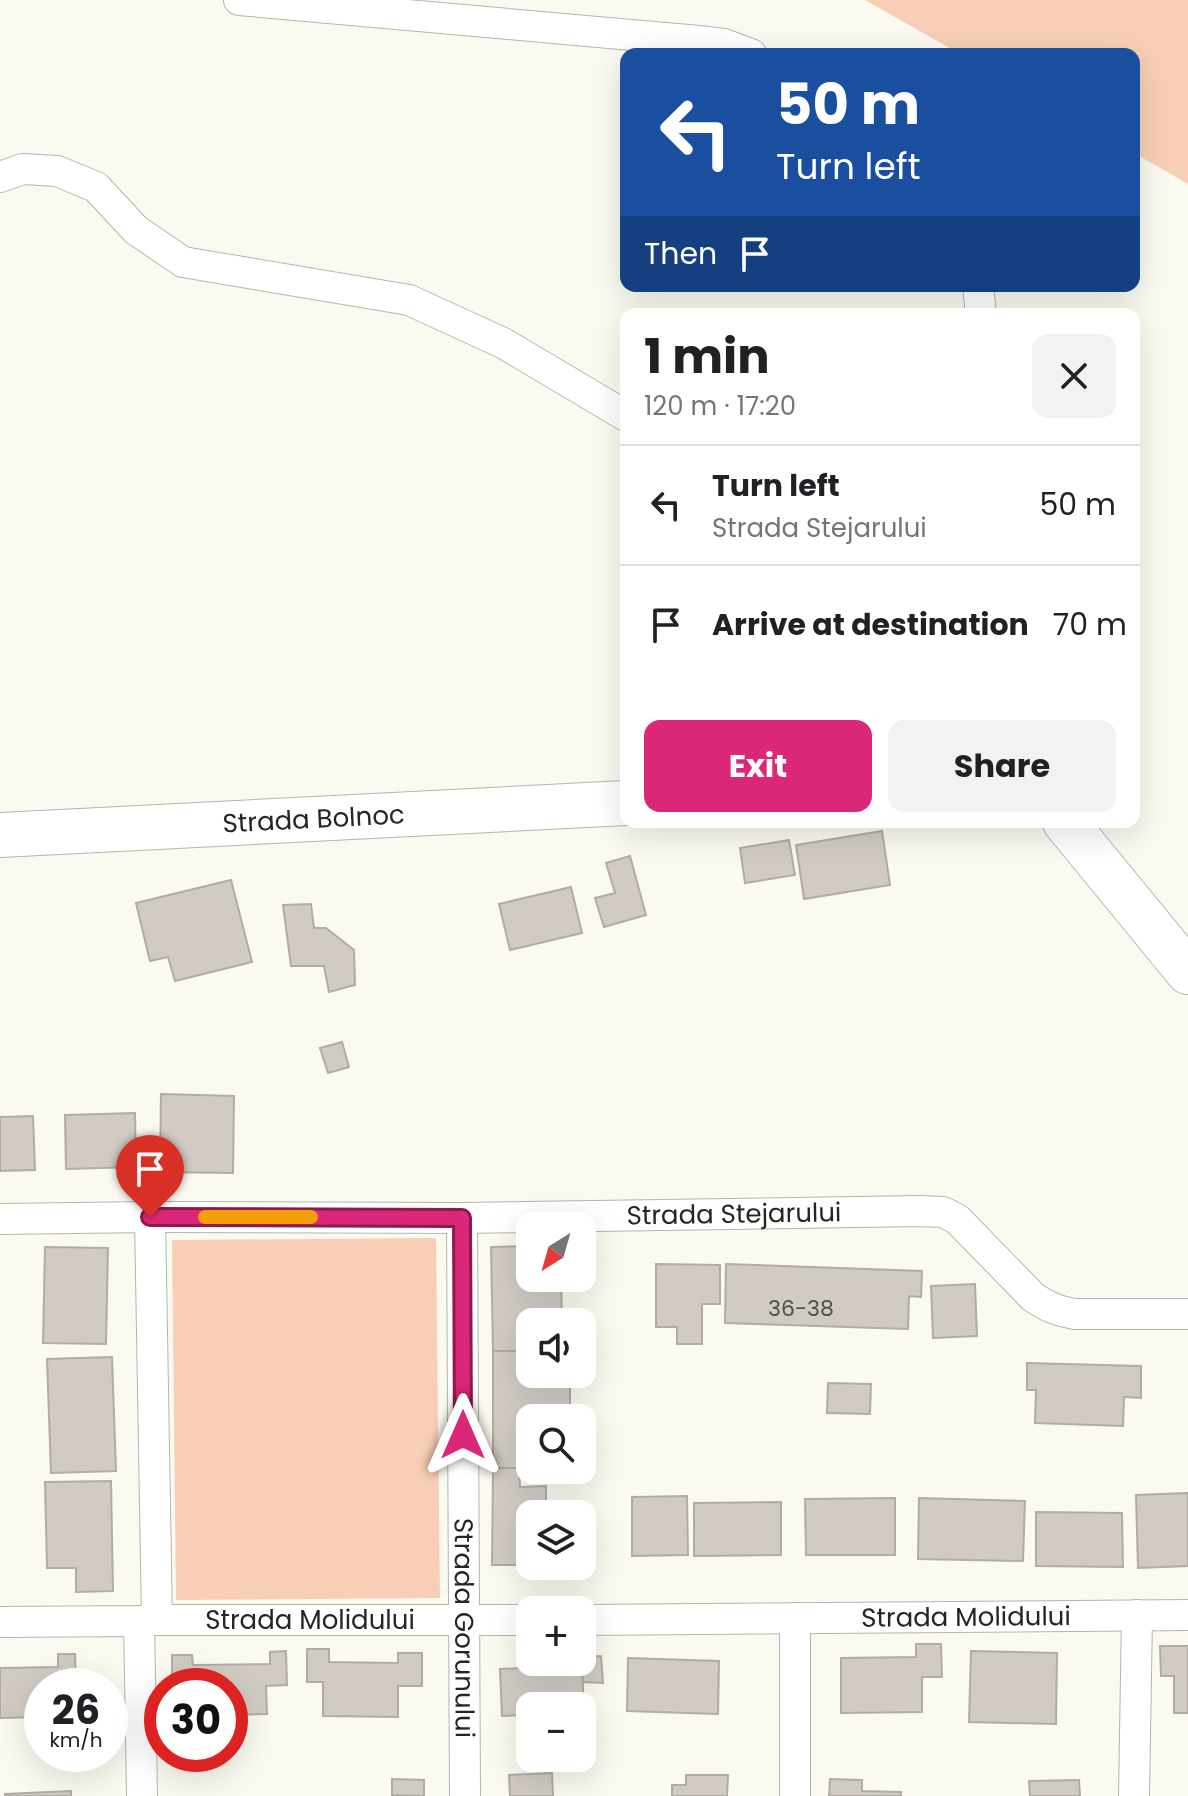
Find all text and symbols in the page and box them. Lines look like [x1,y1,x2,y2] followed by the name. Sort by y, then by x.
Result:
[776,65,920,144] text: 50 m
[644,80,748,184] icon: left
[776,141,921,192] text: Turn left
[644,232,717,275] text: Then
[733,232,777,276] icon: arrive
[644,323,770,390] text: 1 min
[1032,334,1116,418] button: close
[644,388,796,424] text: 120 m · 17:20
[712,464,840,507] text: Turn left
[644,483,688,527] icon: left
[1039,483,1116,526] text: 50 m
[712,510,927,546] text: Strada Stejarului
[644,603,688,647] icon: arrive
[712,603,1029,646] text: Arrive at destination
[1053,603,1127,646] text: 70 m
[644,720,872,812] button: Exit
[888,720,1116,812] button: Share
[222,796,405,842] street label: Strada Bolnoc
[116,1135,184,1217] pin
[128,1147,172,1191] icon: arrive
[626,1194,842,1233] street label: Strada Stejarului
[516,1212,596,1292] north arrow
[516,1212,596,1772] map controls
[768,1293,834,1324] house number: 36-38
[516,1308,596,1388] button: sound
[421,1393,505,1477] position arrow
[516,1404,596,1484] button: search
[516,1500,596,1580] button: layers
[446,1518,483,1738] street label: Strada Gorunului
[516,1596,596,1676] button: +
[861,1598,1071,1636] street label: Strada Molidului
[205,1602,415,1638] street label: Strada Molidului
[144,1668,248,1772] speed limit sign: 30
[52,1682,100,1738] text: 26
[516,1692,596,1772] button: −
[49,1726,103,1754] text: km/h

